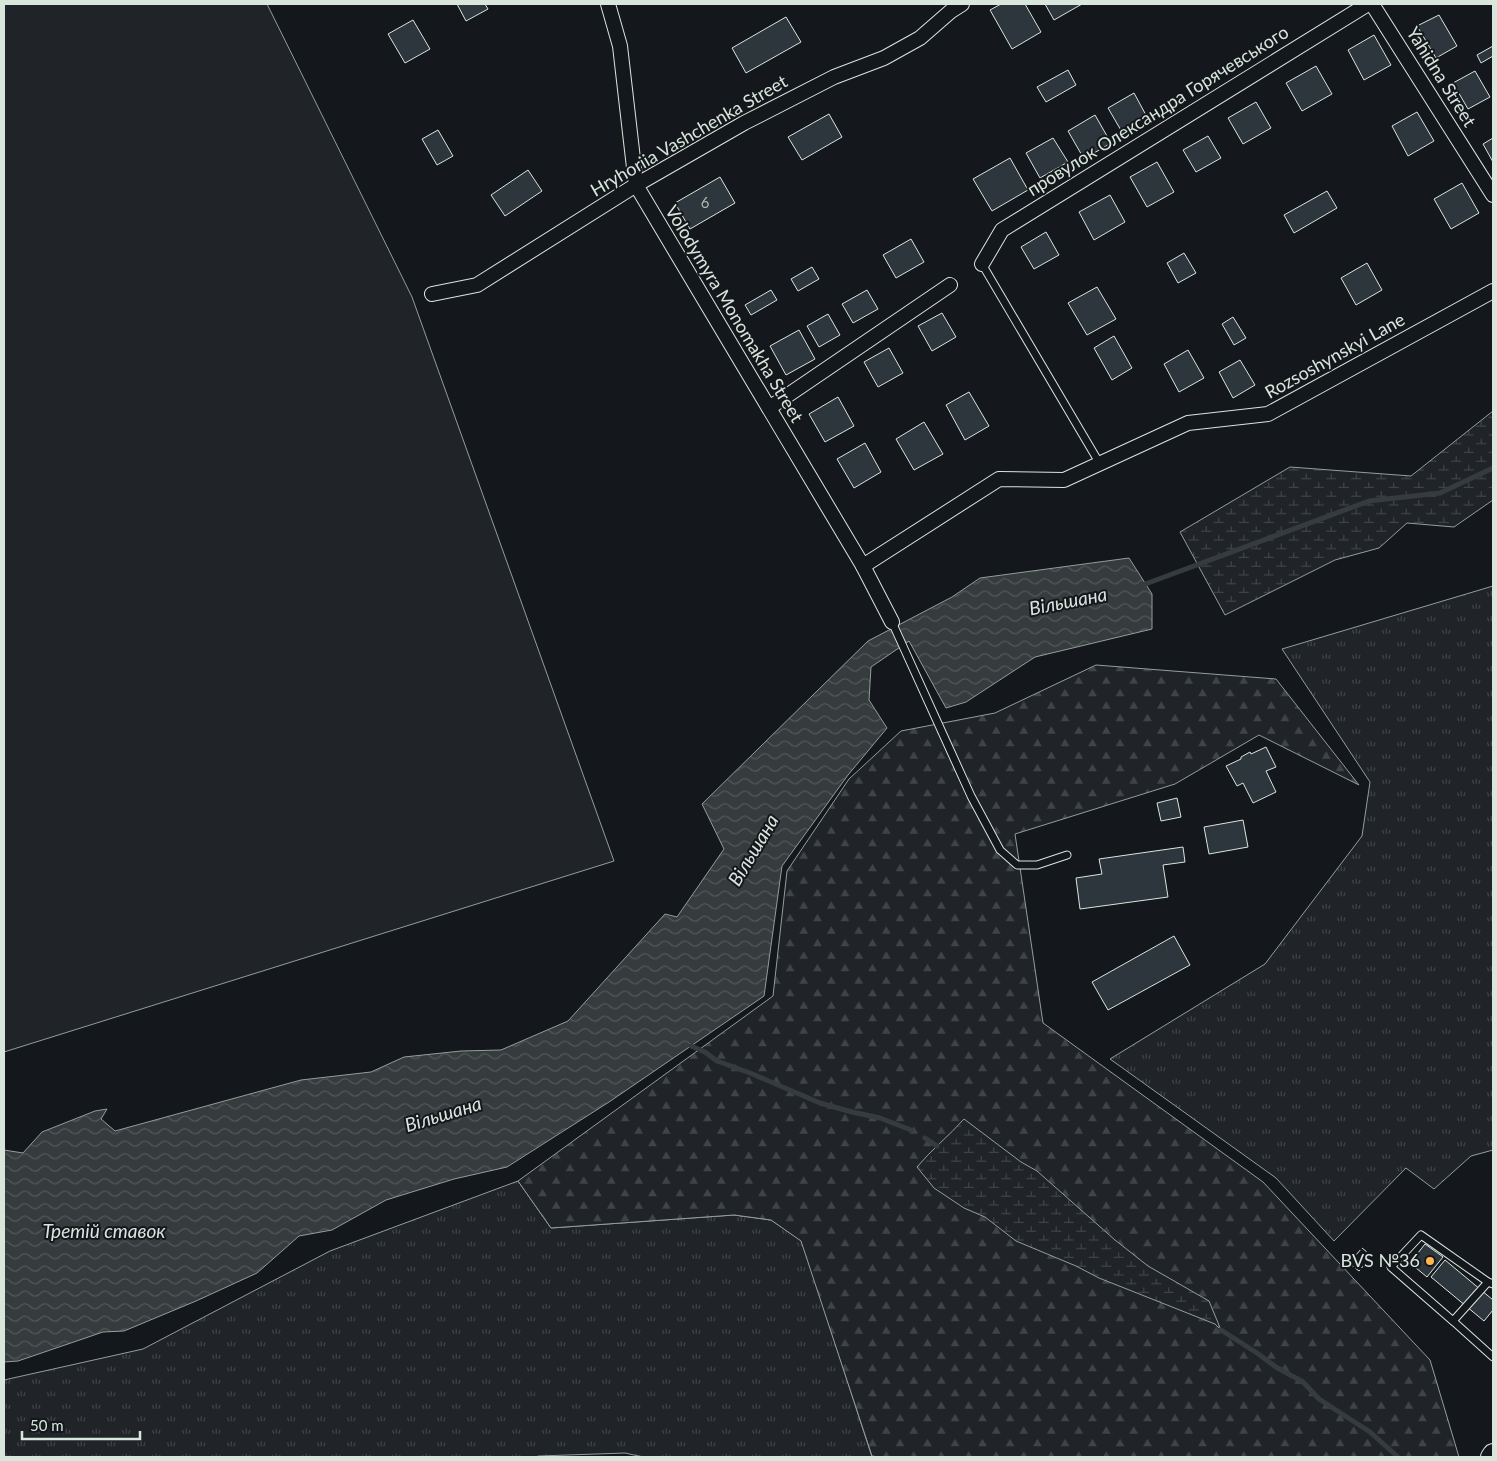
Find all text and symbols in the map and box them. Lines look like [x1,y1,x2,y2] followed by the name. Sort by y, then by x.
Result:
[1023,20,1292,200] street label: провулок Олександра Горячевського
[1402,22,1482,131] street label: Yahidna Street
[586,69,791,201] street label: Hryhoriia Vashchenka Street
[701,193,710,211] house number: 6
[661,201,809,427] street label: Volodymyra Monomakha Street
[1261,308,1408,403] street label: Rozsoshynskyi Lane
[1027,582,1109,619] water label: Вільшана
[722,810,783,889] water label: Вільшана
[402,1091,484,1136] water label: Вільшана
[42,1219,166,1242] water label: Третій ставок
[1341,1249,1420,1271] place label: BVS №36
[1424,1255,1436,1267] marker: BVS №36
[22,1408,140,1440] scale bar
[30,1416,64,1434] text: 50 m

